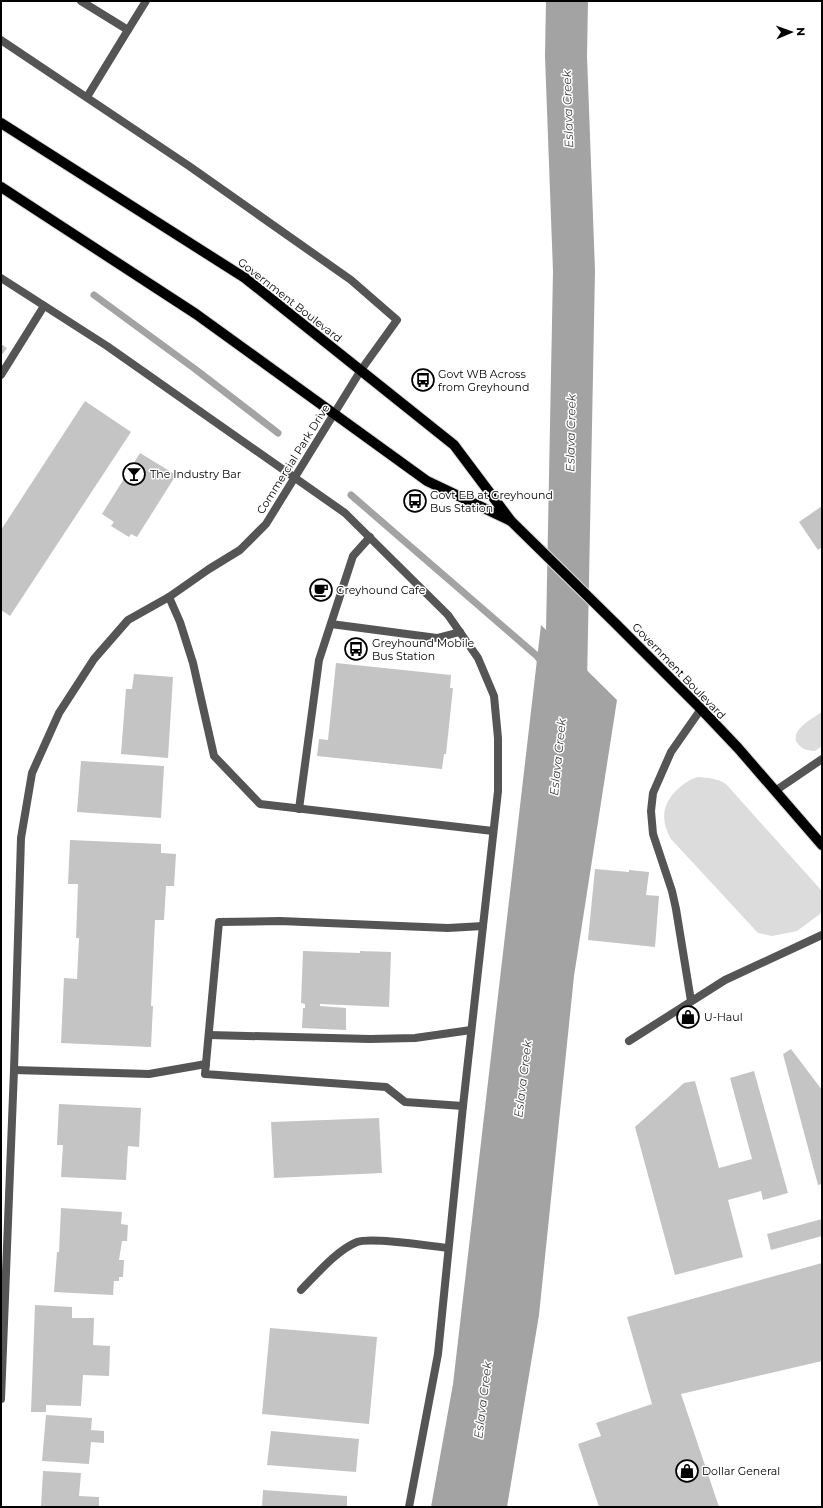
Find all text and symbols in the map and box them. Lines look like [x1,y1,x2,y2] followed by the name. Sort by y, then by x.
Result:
[771,12,811,52] north arrow
[794,27,808,36] text: N
[559,69,576,148] water label: Eslava Creek
[235,255,345,345] street label: Government Boulevard
[410,367,436,393] bus stop icon: Govt WB Across from Greyhound
[438,367,529,394] place label: Govt WB Across from Greyhound
[562,393,579,472] water label: Eslava Creek
[253,401,333,517] street label: Commercial Park Drive
[121,461,147,487] bar icon: The Industry Bar
[150,467,241,481] place label: The Industry Bar
[402,488,428,514] bus stop icon: Govt EB at Greyhound Bus Station
[430,488,553,515] place label: Govt EB at Greyhound Bus Station
[308,577,334,603] cafe icon: Greyhound Cafe
[336,583,426,597] place label: Greyhound Cafe
[629,620,729,722] street label: Government Boulevard
[343,636,369,662] bus stop icon: Greyhound Mobile Bus Station
[372,636,475,663] place label: Greyhound Mobile Bus Station
[546,717,569,796] water label: Eslava Creek
[675,1004,701,1030] shop icon: U-Haul
[704,1010,743,1024] place label: U-Haul
[510,1039,535,1118] water label: Eslava Creek
[470,1360,495,1439] water label: Eslava Creek
[674,1458,700,1484] shop icon: Dollar General
[702,1464,780,1478] place label: Dollar General

